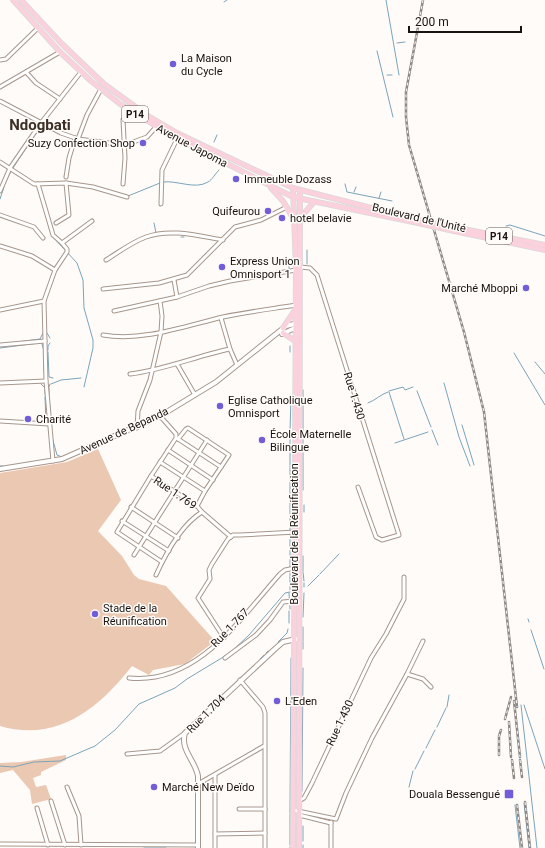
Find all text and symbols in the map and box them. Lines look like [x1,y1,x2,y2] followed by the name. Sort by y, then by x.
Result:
[409,8,521,34] scale bar
[415,15,449,29] text: 200 m
[181,52,232,78] place label: La Maison du Cycle
[168,59,178,69] marker: La Maison du Cycle
[122,106,148,122] road number: P14
[9,116,71,134] district label: Ndogbati
[154,122,230,170] street label: Avenue Japoma
[28,137,135,150] place label: Suzy Confection Shop
[138,138,148,148] marker: Suzy Confection Shop
[244,173,332,186] place label: Immeuble Dozass
[231,174,241,184] marker: Immeuble Dozass
[371,201,467,235] street label: Boulevard de l'Unité
[212,205,260,218] place label: Quifeurou
[263,206,273,216] marker: Quifeurou
[290,212,352,225] place label: hotel belavie
[277,213,287,223] marker: hotel belavie
[486,228,512,244] road number: P14
[230,255,300,281] place label: Express Union Omnisport 1
[217,262,227,272] marker: Express Union Omnisport 1
[441,282,518,295] place label: Marché Mboppi
[521,283,531,293] marker: Marché Mboppi
[341,371,367,421] street label: Rue 1.430
[228,394,313,420] place label: Eglise Catholique Omnisport
[215,401,225,411] marker: Eglise Catholique Omnisport
[77,405,171,457] street label: Avenue de Bepanda
[36,413,71,426] place label: Charité
[23,414,33,424] marker: Charité
[270,428,351,454] place label: École Maternelle Bilingue
[257,435,267,445] marker: École Maternelle Bilingue
[288,463,301,605] street label: Boulevard de la Réunification
[151,474,199,512] street label: Rue 1.769
[103,602,167,628] place label: Stade de la Réunification
[208,606,252,650] street label: Rue 1.767
[90,609,100,619] marker: Stade de la Réunification
[184,692,228,736] street label: Rue 1.704
[285,695,317,708] place label: L'Eden
[272,696,282,706] marker: L'Eden
[324,698,356,748] street label: Rue 1.430
[162,781,255,794] place label: Marché New Deïdo
[149,782,159,792] marker: Marché New Deïdo
[409,788,500,801] place label: Douala Bessengué
[503,788,515,800] marker: Douala Bessengué

